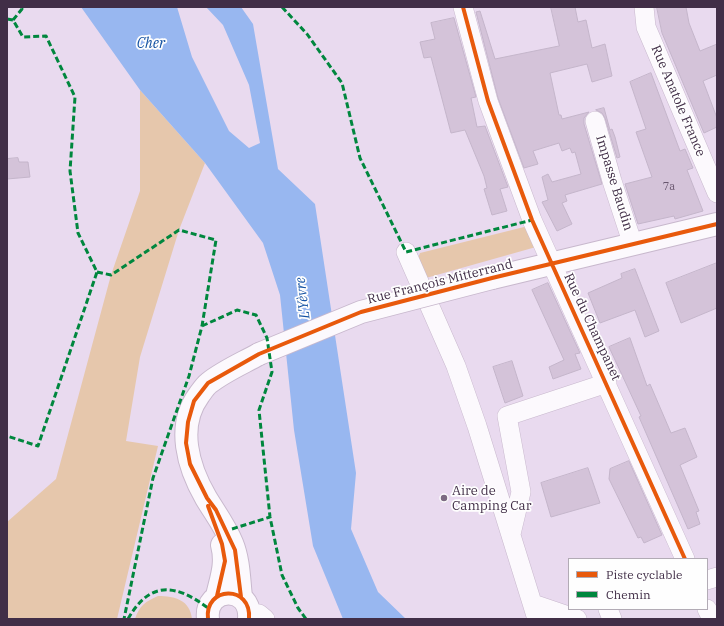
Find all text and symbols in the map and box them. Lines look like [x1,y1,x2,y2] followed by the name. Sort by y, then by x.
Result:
[137,36,165,52] water label: Cher
[648,43,708,159] street label: Rue Anatole France
[592,133,636,233] street label: Impasse Baudin
[663,180,675,194] house number: 7a
[366,256,514,308] street label: Rue François Mitterrand
[560,271,624,383] street label: Rue du Champanet
[292,276,314,320] water label: L'Yèvre
[452,483,531,514] place label: Aire de Camping Car
[439,493,449,503] marker: Aire de Camping Car
[568,558,708,610] legend
[606,567,682,582] text: Piste cyclable
[606,587,651,602] text: Chemin

